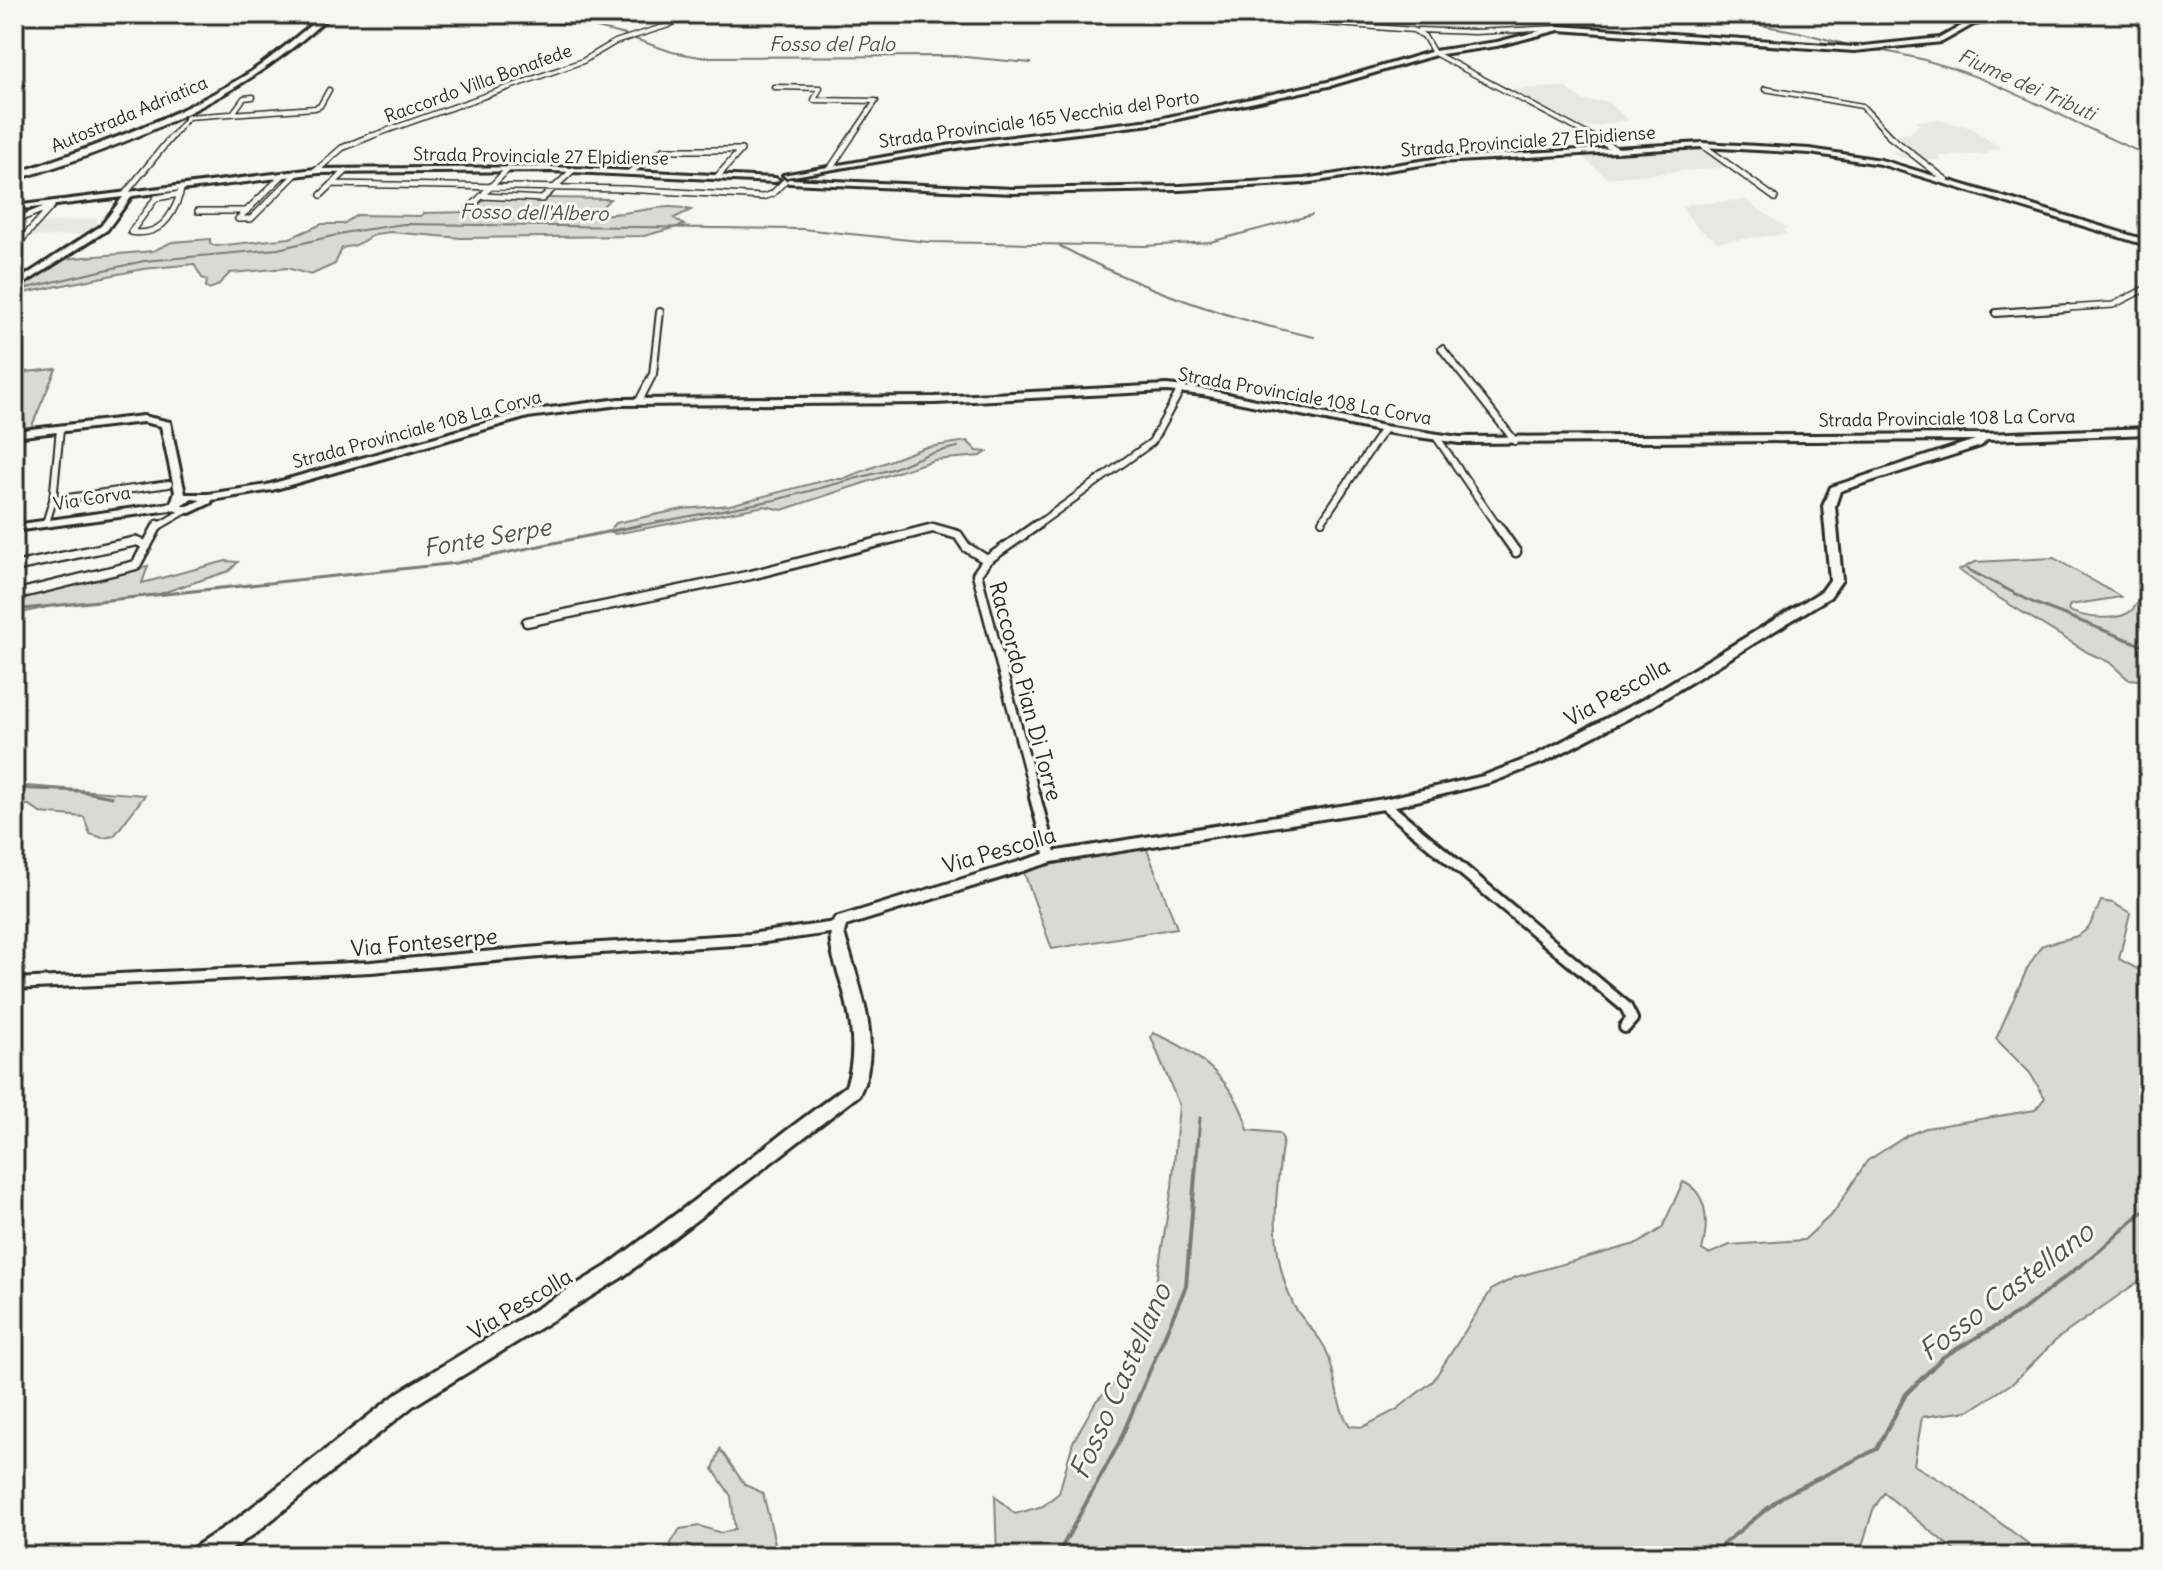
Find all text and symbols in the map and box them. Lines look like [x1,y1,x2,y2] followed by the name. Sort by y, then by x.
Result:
[769,31,897,56] water label: Fosso del Palo
[381,38,575,128] street label: Raccordo Villa Bonafede
[1954,42,2102,127] water label: Fiume dei Tributi
[47,71,211,157] street label: Autostrada Adriatica
[877,85,1201,153] street label: Strada Provinciale 165 Vecchia del Porto
[1400,121,1656,161] street label: Strada Provinciale 27 Elpidiense
[413,142,669,170] street label: Strada Provinciale 27 Elpidiense
[459,198,610,226] water label: Fosso dell'Albero
[1176,362,1434,430] street label: Strada Provinciale 108 La Corva
[290,385,544,473] street label: Strada Provinciale 108 La Corva
[1818,404,2076,432] street label: Strada Provinciale 108 La Corva
[52,481,132,515] street label: Via Corva
[421,511,555,563] water label: Fonte Serpe
[983,578,1069,804] street label: Raccordo Pian Di Torre
[1559,652,1675,732] street label: Via Pescolla
[939,820,1059,880] street label: Via Pescolla
[349,922,499,962] street label: Via Fonteserpe
[1911,1213,2102,1369] water label: Fosso Castellano
[463,1262,577,1346] street label: Via Pescolla
[1061,1277,1180,1484] water label: Fosso Castellano

